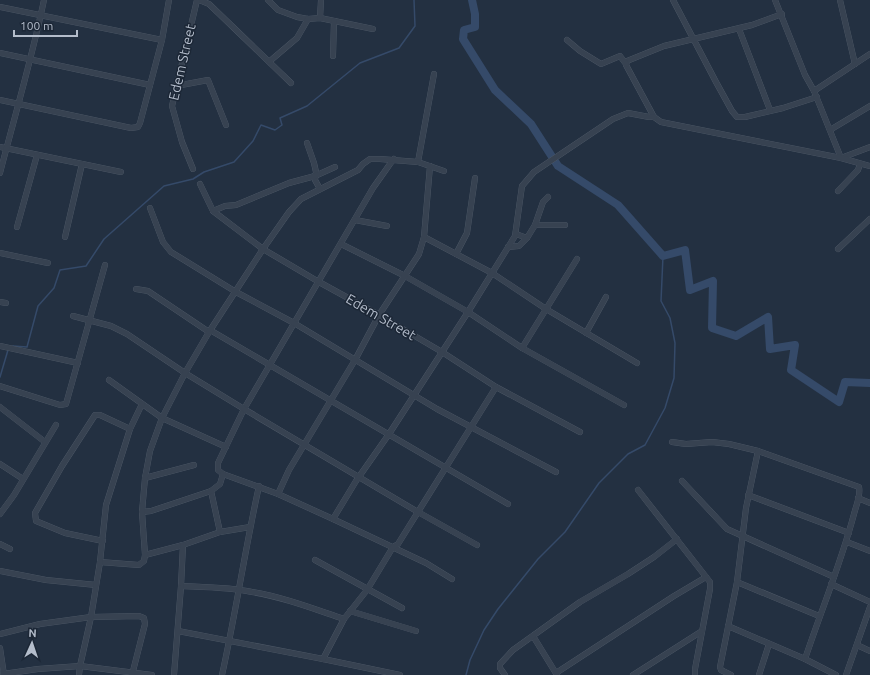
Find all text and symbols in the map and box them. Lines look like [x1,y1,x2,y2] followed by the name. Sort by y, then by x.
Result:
[14,12,77,38] scale bar
[20,19,53,32] text: 100 m
[165,22,199,102] street label: Edem Street
[343,291,419,344] street label: Edem Street
[12,623,52,663] north arrow
[28,627,37,639] text: N

